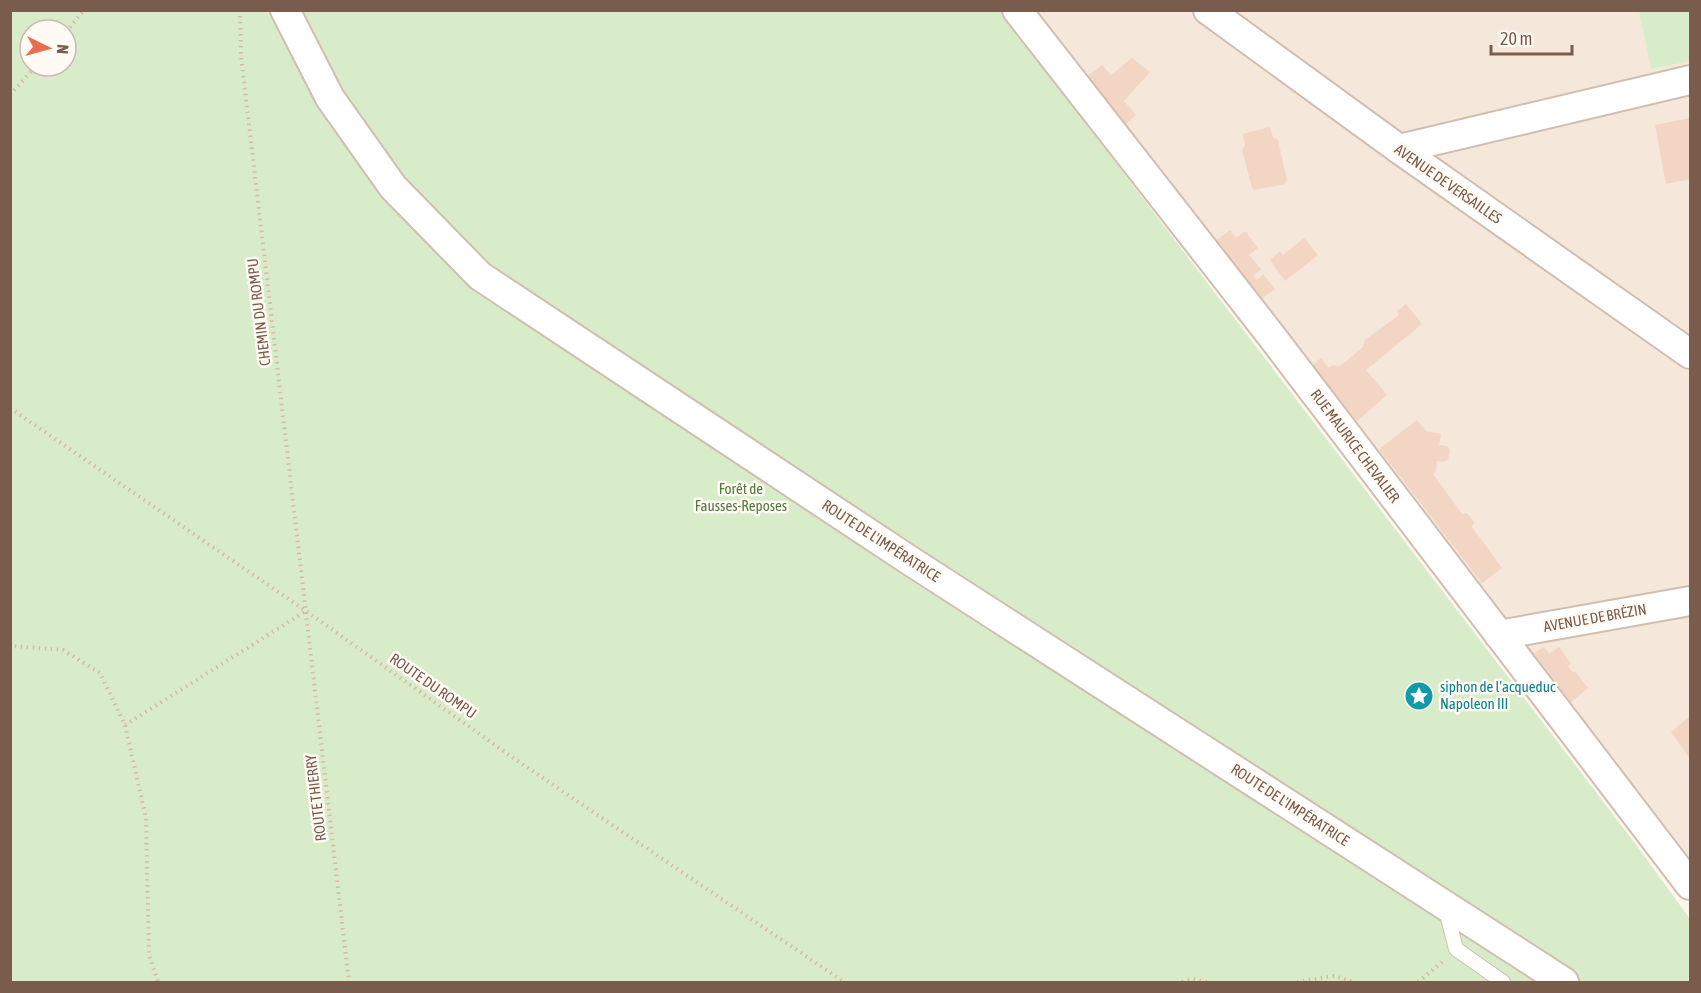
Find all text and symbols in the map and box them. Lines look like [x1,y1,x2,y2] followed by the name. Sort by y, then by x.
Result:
[18,18,78,78] north arrow
[1491,18,1572,56] scale bar
[1500,28,1532,49] text: 20 m
[54,44,72,55] text: N
[1391,140,1505,227] street label: AVENUE DE VERSAILLES
[243,257,274,367] street label: CHEMIN DU ROMPU
[1307,386,1404,506] street label: RUE MAURICE CHEVALIER
[695,480,787,514] park label: Forêt de Fausses-Reposes
[819,496,944,585] street label: ROUTE DE L'IMPÉRATRICE
[1542,600,1648,635] street label: AVENUE DE BRÉZIN
[387,649,480,722] street label: ROUTE DU ROMPU
[1440,678,1556,712] place label: siphon de l'acqueduc Napoleon III
[1403,680,1435,712] place icon: siphon de l'acqueduc Napoleon III
[302,754,329,842] street label: ROUTE THIERRY
[1228,760,1353,849] street label: ROUTE DE L'IMPÉRATRICE

